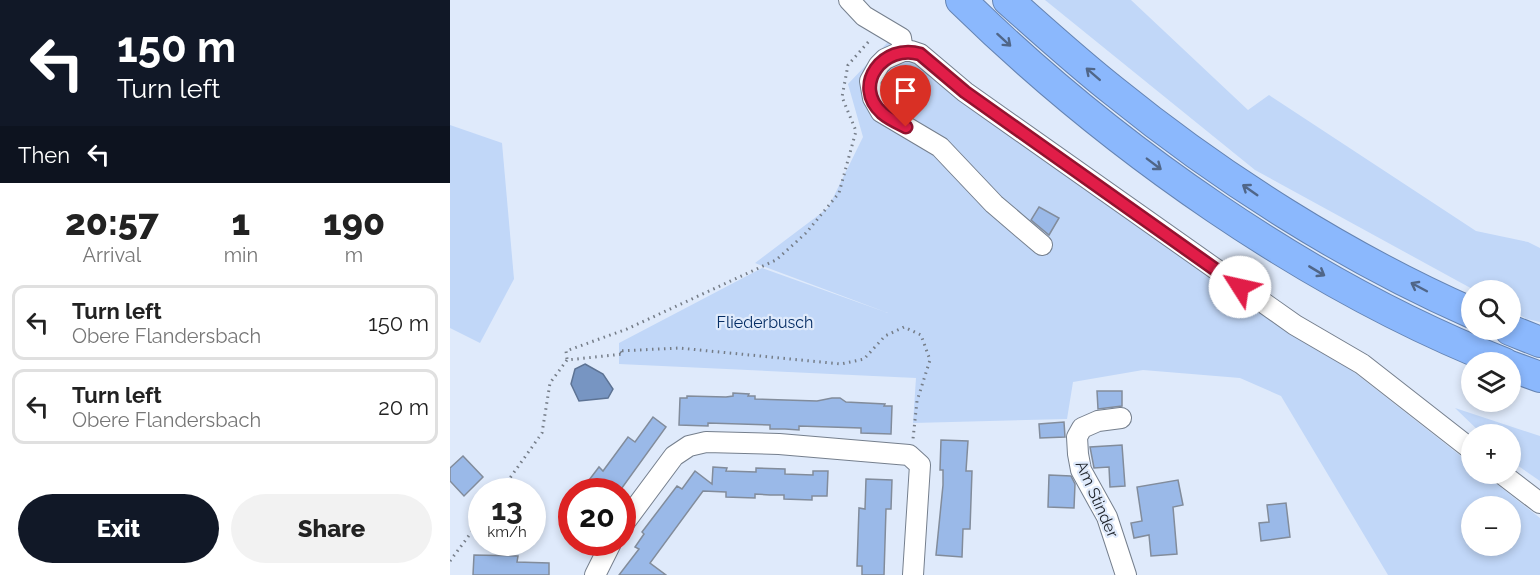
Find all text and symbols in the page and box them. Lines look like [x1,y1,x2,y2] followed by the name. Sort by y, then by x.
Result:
[117,23,236,72] text: 150 m
[18,24,96,102] icon: left
[997,33,1012,47] one-way arrow
[880,65,931,127] pin
[1086,67,1101,81] one-way arrow
[117,73,220,104] text: Turn left
[889,74,922,107] icon: arrive
[82,138,115,171] icon: left
[18,142,70,168] text: Then
[1146,158,1162,170] one-way arrow
[1243,184,1259,196] one-way arrow
[65,201,159,243] text: 20:57
[232,201,250,243] text: 1
[323,201,385,243] text: 190
[82,243,141,267] text: Arrival
[224,243,258,267] text: min
[345,243,363,267] text: m
[1208,255,1272,319] position arrow
[1308,266,1325,278] one-way arrow
[1461,280,1521,556] map controls
[1461,280,1521,340] button: search
[1410,281,1428,292] one-way arrow
[72,298,162,324] text: Turn left
[21,306,54,339] icon: left
[368,310,429,336] text: 150 m
[717,313,813,332] park label: Fliederbusch
[72,324,261,348] text: Obere Flandersbach
[1461,352,1521,412] button: layers
[72,382,162,408] text: Turn left
[21,390,54,423] icon: left
[378,394,429,420] text: 20 m
[72,408,261,432] text: Obere Flandersbach
[1461,424,1521,484] button: +
[1072,458,1123,541] street label: Am Stinder
[558,478,636,556] speed limit sign: 20
[491,492,523,527] text: 13
[18,494,219,563] button: Exit
[231,494,432,563] button: Share
[1461,496,1521,556] button: −
[487,523,527,541] text: km/h

